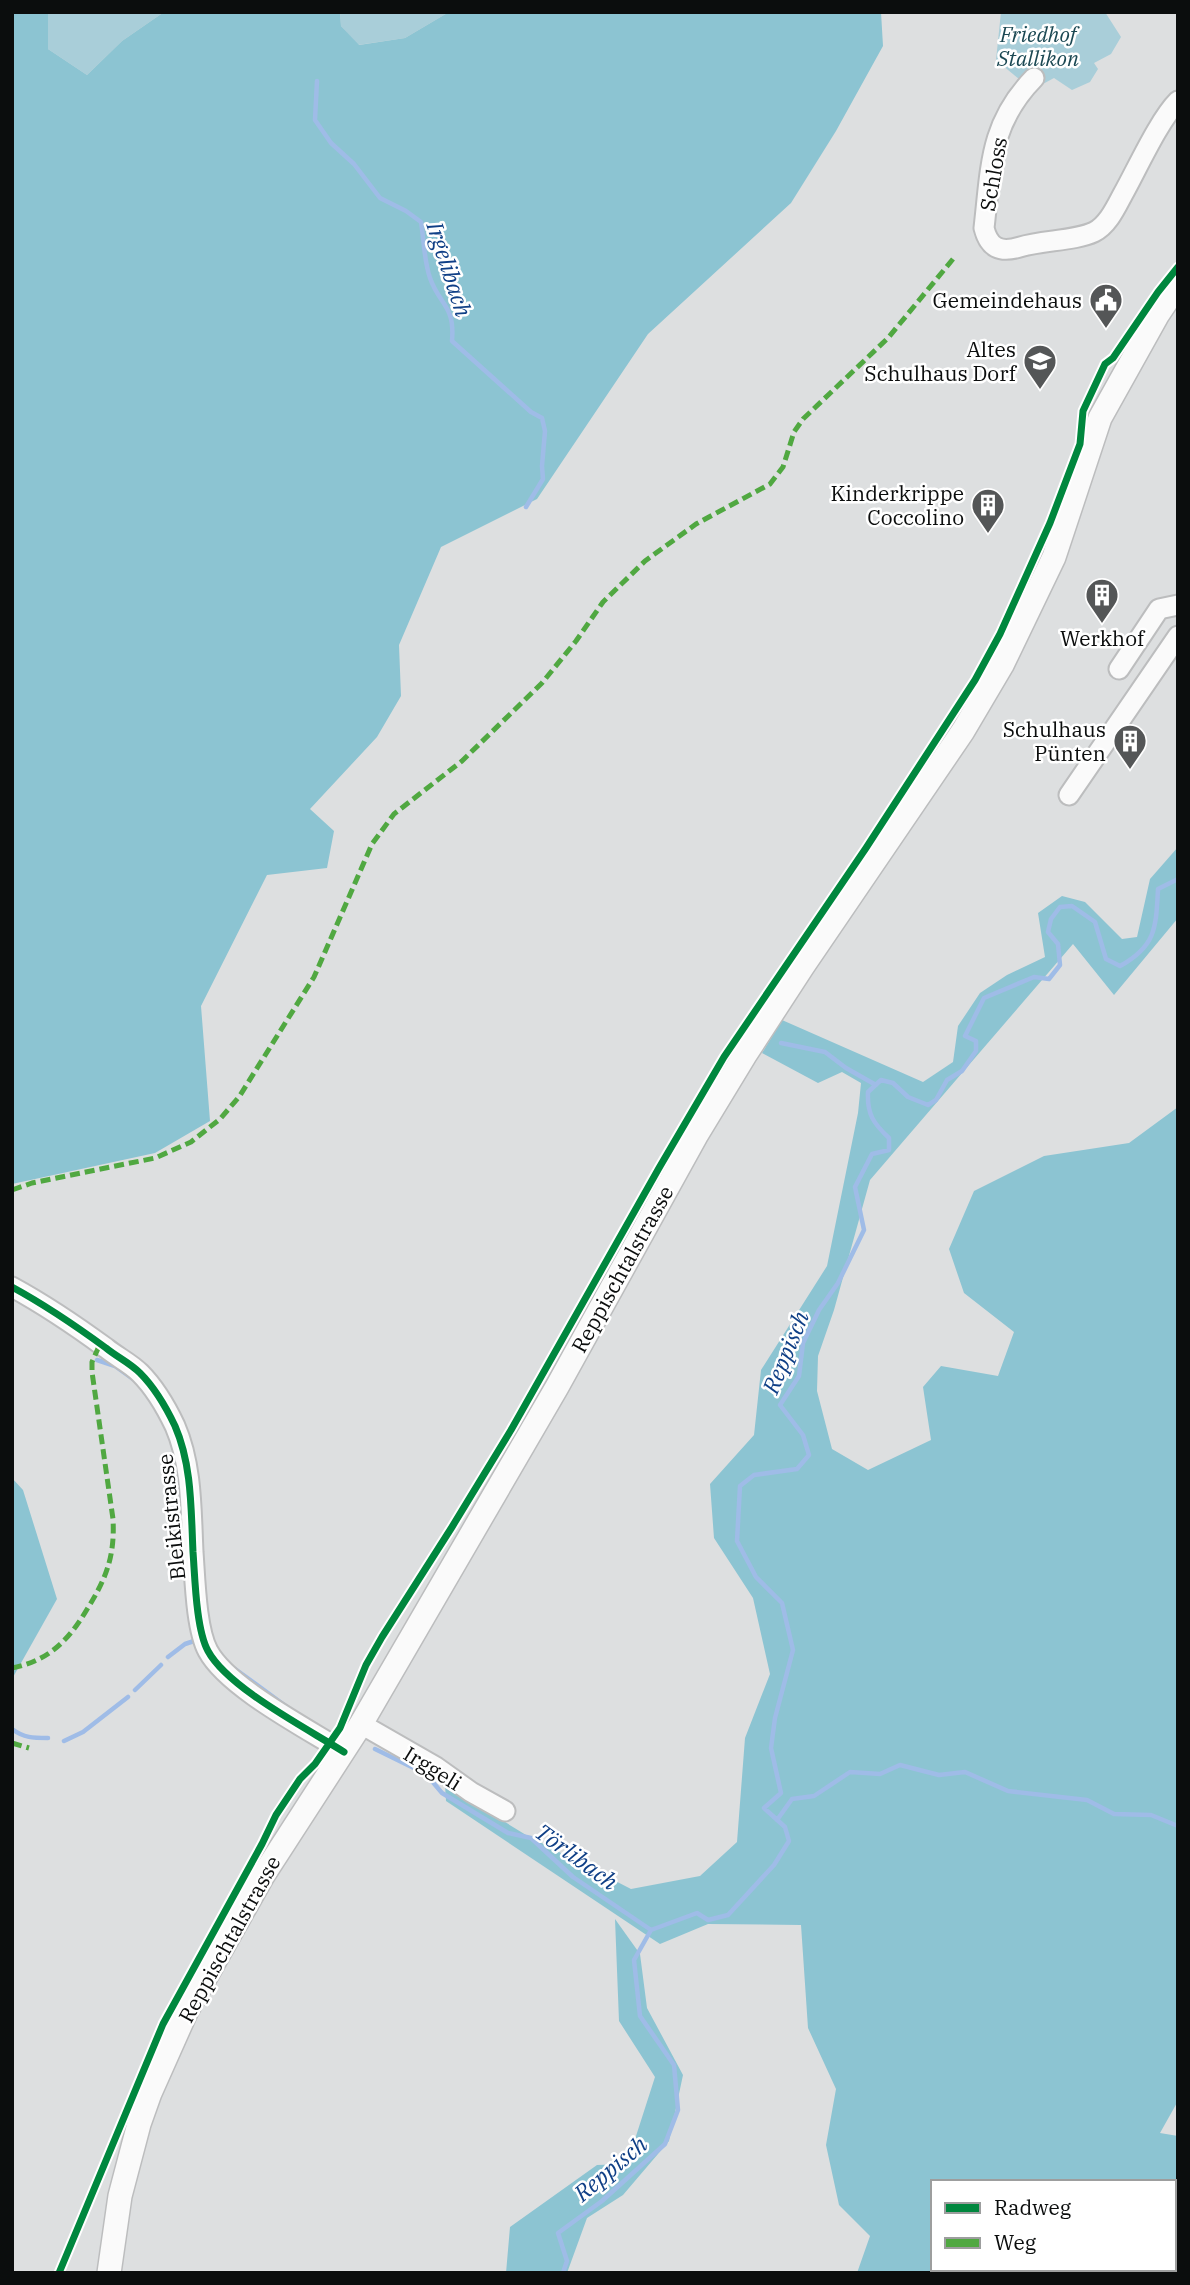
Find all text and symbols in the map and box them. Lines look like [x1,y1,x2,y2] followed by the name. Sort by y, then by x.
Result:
[996,20,1080,72] park label: Friedhof Stallikon
[973,135,1013,213] street label: Schloss
[420,217,480,321] water label: Irgelibach
[1087,281,1125,330] public building icon: Gemeindehaus
[933,286,1082,314] place label: Gemeindehaus
[864,335,1018,387] place label: Altes Schulhaus Dorf
[1021,342,1059,391] school or university icon: Altes Schulhaus Dorf
[830,479,964,531] place label: Kinderkrippe Coccolino
[969,486,1007,535] building icon: Kinderkrippe Coccolino
[1083,576,1121,625] building icon: Werkhof
[1060,624,1146,652] place label: Werkhof
[1003,715,1106,767] place label: Schulhaus Pünten
[1111,722,1149,771] building icon: Schulhaus Pünten
[564,1181,680,1357] street label: Reppischtalstrasse
[754,1306,815,1399] water label: Reppisch
[150,1452,192,1582] street label: Bleikistrasse
[399,1739,467,1797] street label: Irggeli
[530,1816,624,1896] water label: Törlibach
[171,1851,287,2027] street label: Reppischtalstrasse
[566,2128,653,2208] water label: Reppisch
[931,2180,1176,2271] legend
[994,2193,1072,2221] text: Radweg
[994,2228,1037,2256] text: Weg

